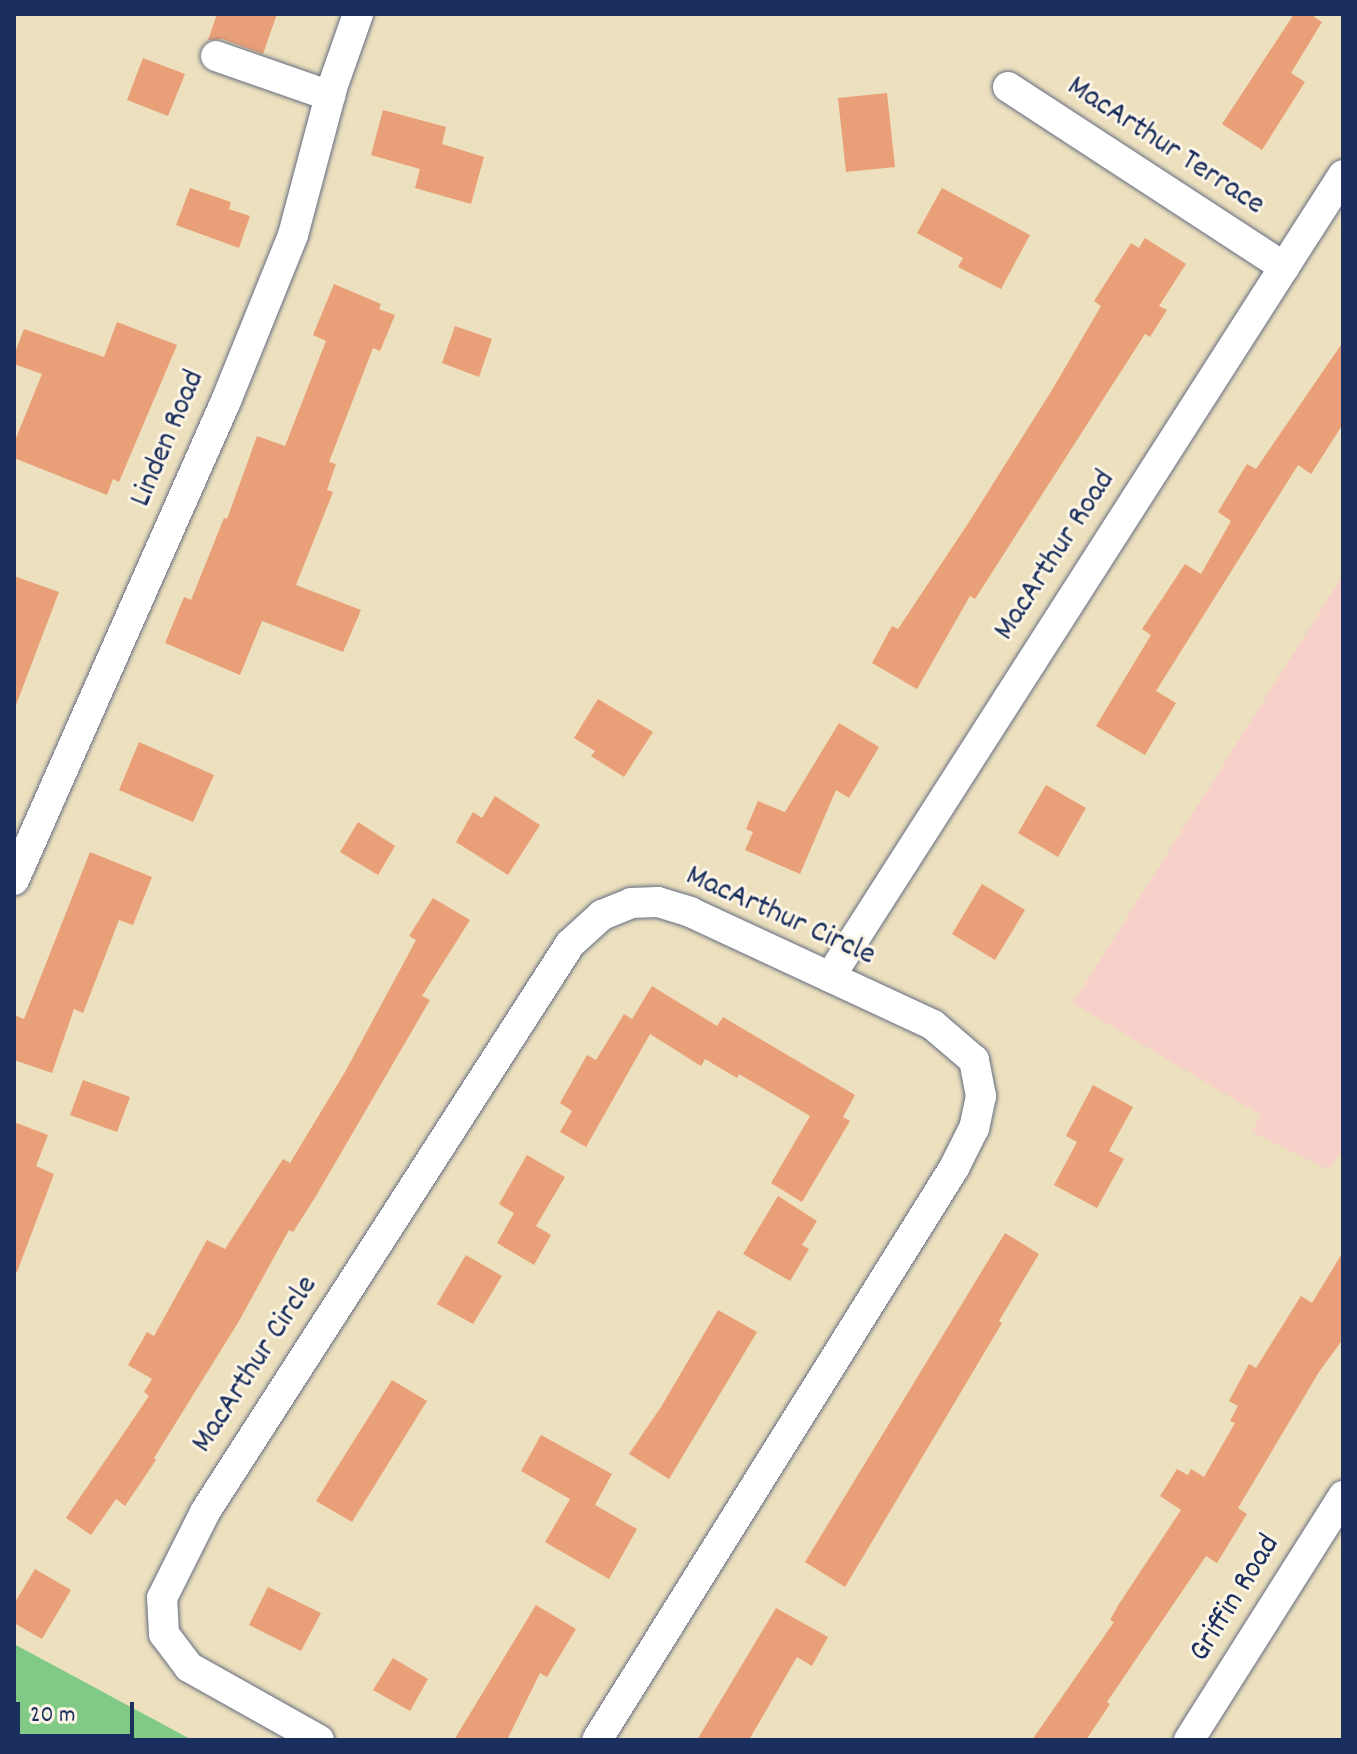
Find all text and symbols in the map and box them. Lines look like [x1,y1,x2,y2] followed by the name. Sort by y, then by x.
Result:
[1059,69,1271,225] street label: MacArthur Terrace
[123,365,215,513] street label: Linden Road
[987,464,1125,648] street label: MacArthur Road
[679,858,881,976] street label: MacArthur Circle
[184,1269,328,1461] street label: MacArthur Circle
[1182,1528,1290,1670] street label: Griffin Road
[20,1686,138,1736] scale bar
[30,1699,76,1733] text: 20 m

